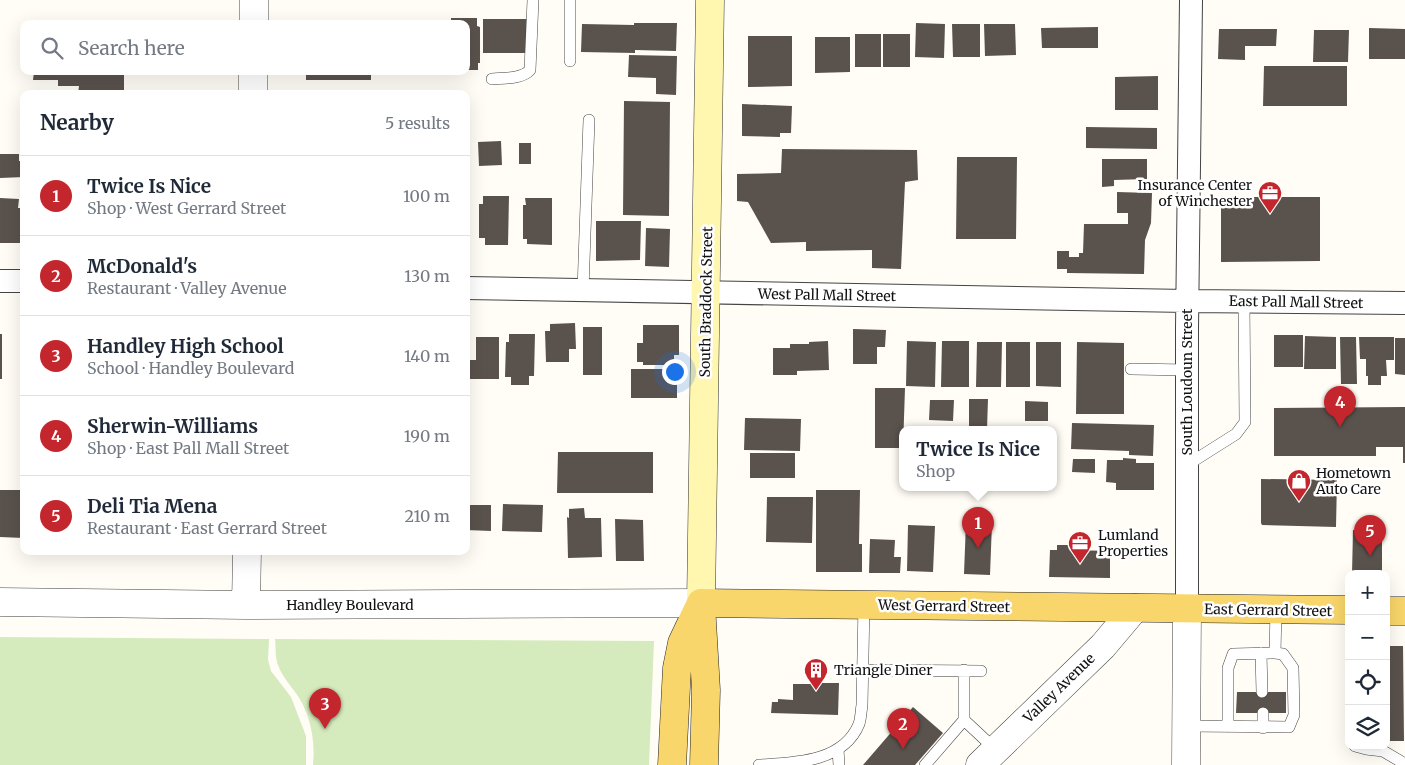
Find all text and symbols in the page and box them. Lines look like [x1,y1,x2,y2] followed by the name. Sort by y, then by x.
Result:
[20,20,470,75] search box
[38,34,66,62] icon: search
[78,36,185,60] text: Search here
[40,109,114,136] text: Nearby
[385,113,450,133] text: 5 results
[87,174,211,198] text: Twice Is Nice
[1138,176,1252,210] place label: Insurance Center of Winchester
[1257,180,1283,214] office icon: Insurance Center of Winchester
[52,186,60,206] text: 1
[403,186,450,206] text: 100 m
[87,198,286,218] text: Shop · West Gerrard Street
[696,226,716,378] street label: South Braddock Street
[87,254,197,278] text: McDonald's
[51,266,61,286] text: 2
[404,266,450,286] text: 130 m
[87,278,287,298] text: Restaurant · Valley Avenue
[757,285,897,305] street label: West Pall Mall Street
[1229,292,1364,312] street label: East Pall Mall Street
[1178,308,1196,455] street label: South Loudoun Street
[87,334,284,358] text: Handley High School
[51,346,61,366] text: 3
[404,346,450,366] text: 140 m
[87,358,294,378] text: School · Handley Boulevard
[662,359,688,385] your location
[1324,386,1356,427] pin: 4
[87,414,258,438] text: Sherwin-Williams
[51,426,61,446] text: 4
[404,426,450,446] text: 190 m
[899,426,1057,491] popup
[916,437,1040,461] text: Twice Is Nice
[87,438,289,458] text: Shop · East Pall Mall Street
[916,461,955,481] text: Shop
[1315,464,1391,498] place label: Hometown Auto Care
[1286,468,1312,502] shop icon: Hometown Auto Care
[87,494,217,518] text: Deli Tia Mena
[51,506,61,526] text: 5
[405,506,450,526] text: 210 m
[962,507,994,548] pin: 1
[1354,515,1386,556] pin: 5
[87,518,327,538] text: Restaurant · East Gerrard Street
[1098,526,1168,560] place label: Lumland Properties
[1067,530,1093,564] office icon: Lumland Properties
[1345,570,1390,750] map controls
[1345,570,1390,615] button: +
[286,596,414,614] street label: Handley Boulevard
[877,596,1011,616] street label: West Gerrard Street
[1204,600,1333,620] street label: East Gerrard Street
[1345,615,1390,660] button: −
[1019,649,1099,727] street label: Valley Avenue
[803,657,829,691] building icon: Triangle Diner
[1345,660,1390,705] button: locate
[834,661,932,679] place label: Triangle Diner
[309,688,341,729] pin: 3
[1345,705,1390,750] button: layers
[887,708,919,749] pin: 2

